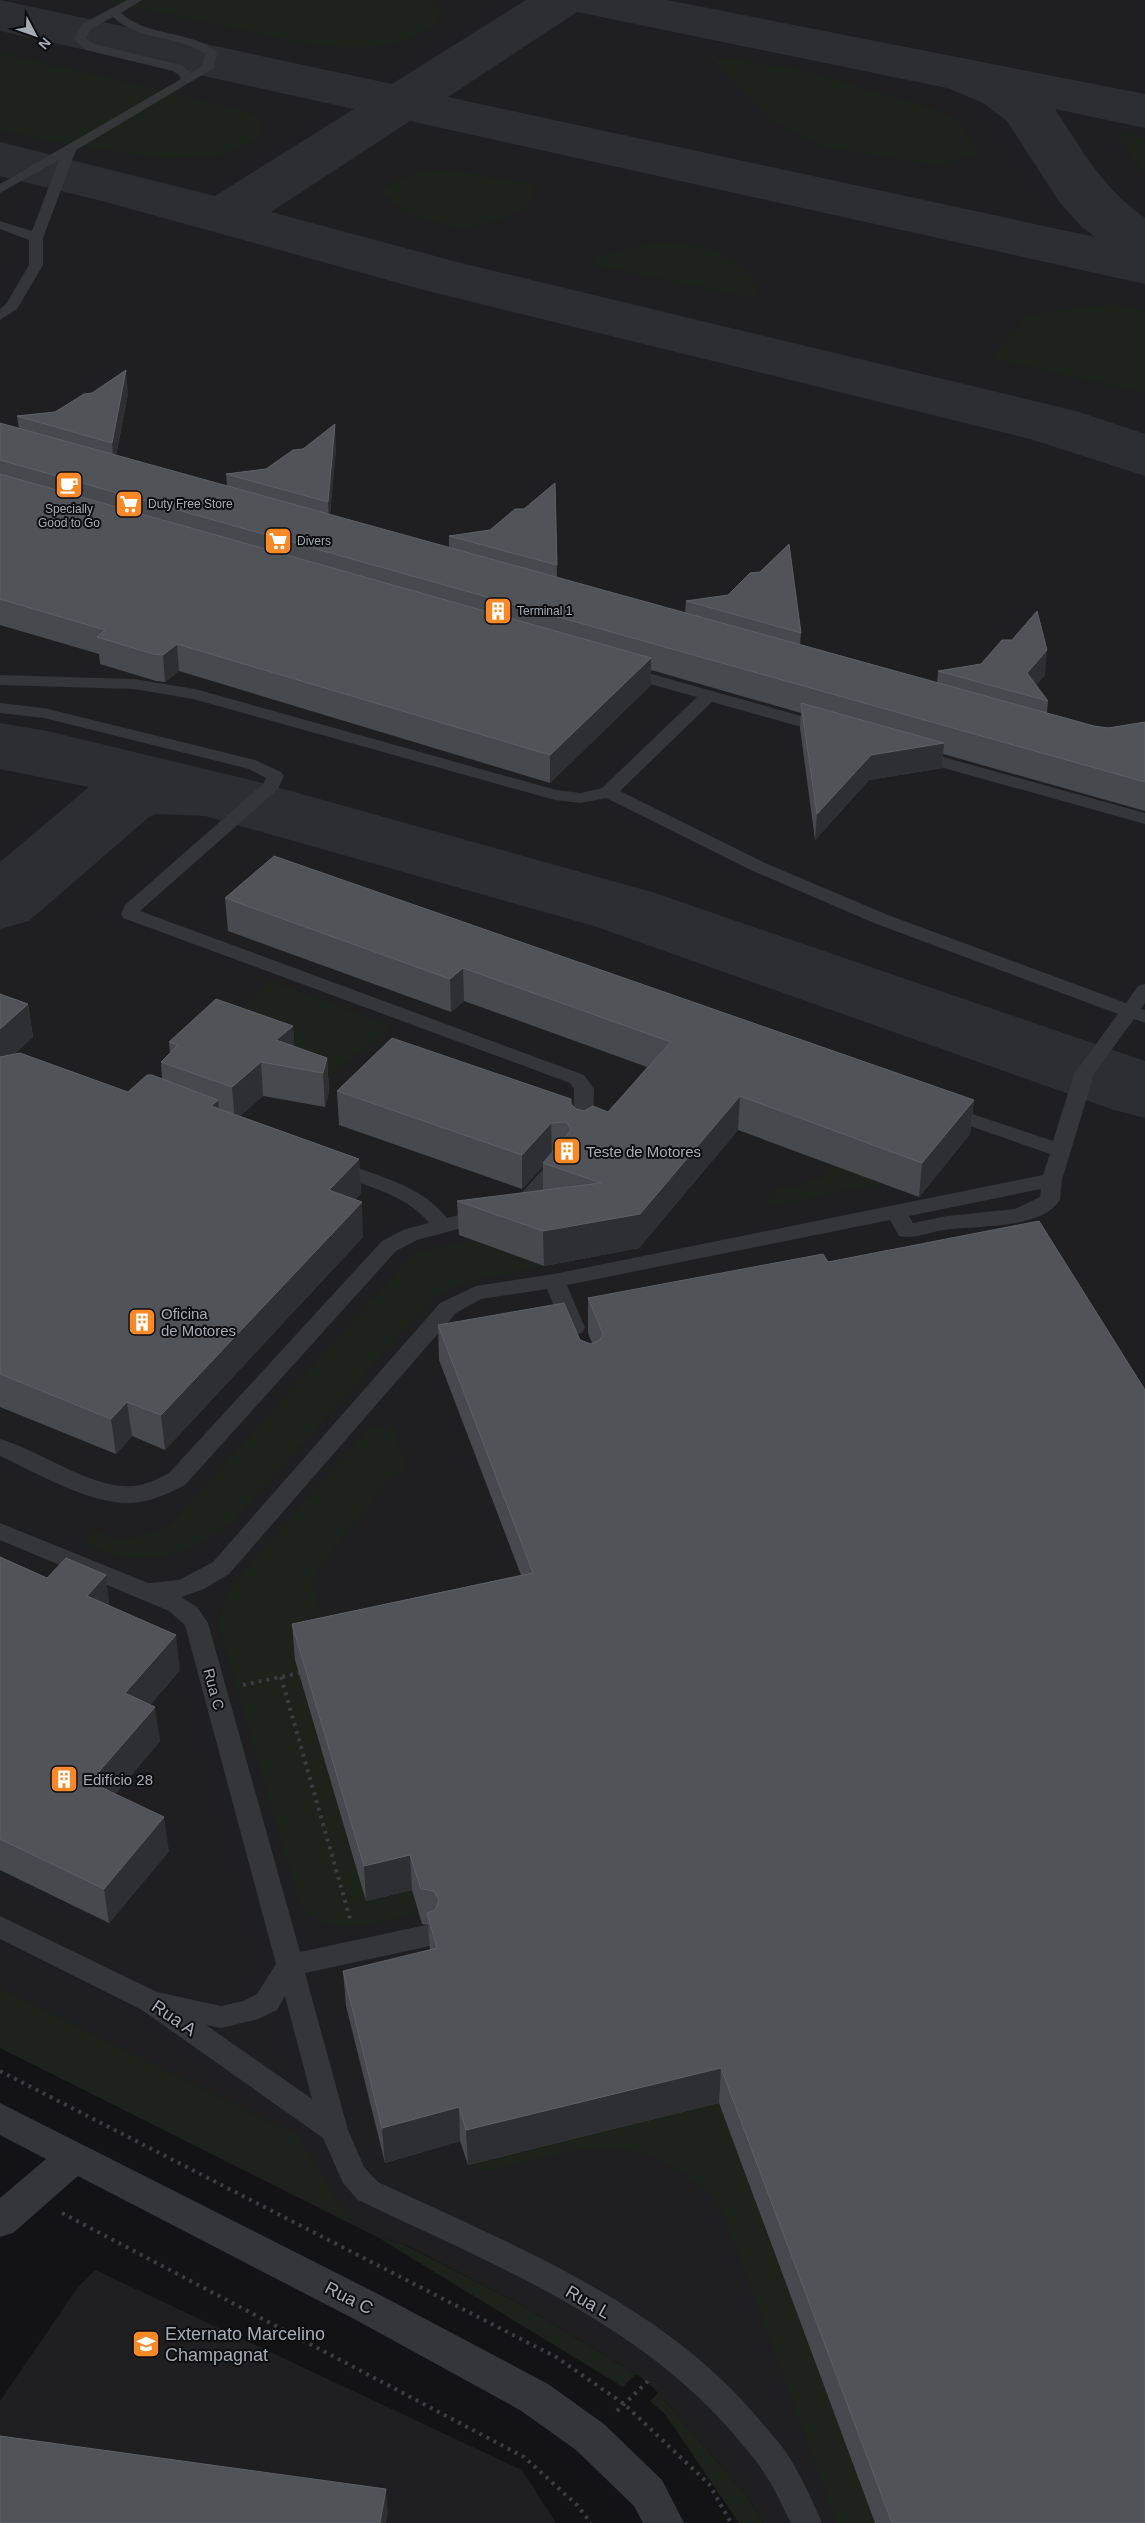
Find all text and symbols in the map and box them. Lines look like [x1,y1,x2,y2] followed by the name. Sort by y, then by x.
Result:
[10,10,60,60] north arrow
[35,34,54,53] text: N
[54,470,84,500] cafe icon: Specially Good to Go
[114,489,144,519] supermarket icon: Duty Free Store
[148,497,233,511] place label: Duty Free Store
[38,502,100,530] place label: Specially Good to Go
[263,526,293,556] supermarket icon: Divers
[297,534,331,548] place label: Divers
[483,596,513,626] building icon: Terminal 1
[517,604,573,618] place label: Terminal 1
[552,1136,582,1166] building icon: Teste de Motores
[586,1143,701,1160] place label: Teste de Motores
[161,1305,236,1339] place label: Oficina de Motores
[127,1307,157,1337] building icon: Oficina de Motores
[200,1666,228,1712] street label: Rua C
[49,1764,79,1794] building icon: Edifício 28
[83,1771,153,1788] place label: Edifício 28
[148,1996,200,2040] street label: Rua A
[322,2278,376,2318] street label: Rua C
[562,2281,614,2323] street label: Rua L
[165,2324,325,2365] place label: Externato Marcelino Champagnat
[131,2329,161,2359] school or university icon: Externato Marcelino Champagnat

